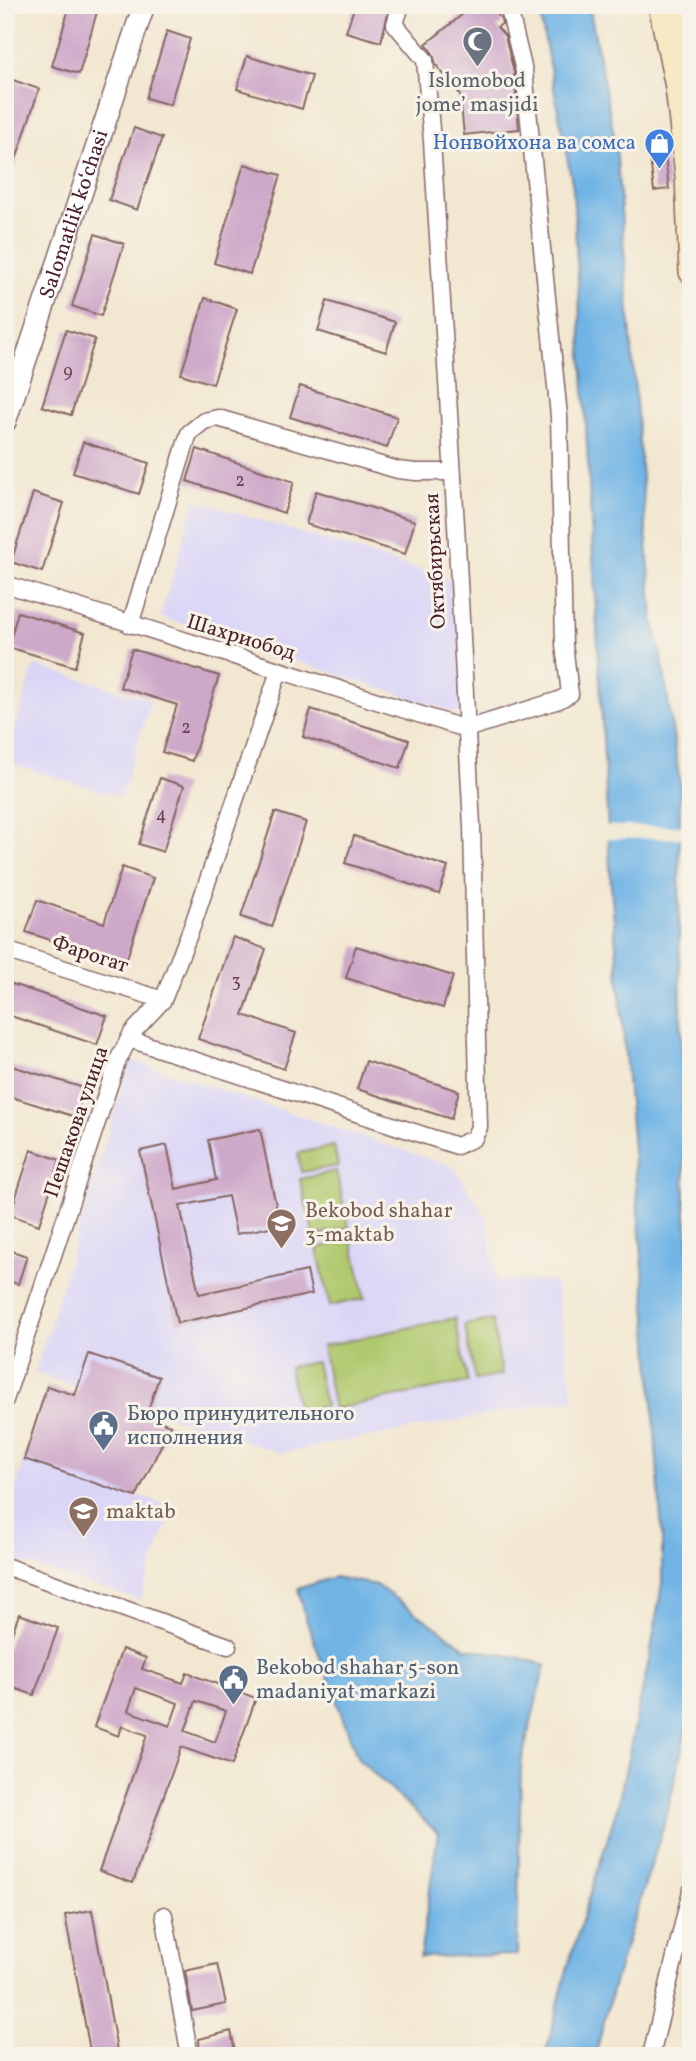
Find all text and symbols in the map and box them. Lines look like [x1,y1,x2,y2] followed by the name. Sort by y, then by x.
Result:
[460,24,494,68] mosque icon: Islomobod jome’ masjidi
[416,67,538,120] place label: Islomobod jome’ masjidi
[33,126,116,303] street label: Salomatlik ko‘chasi
[642,126,676,170] shop icon: Нонвойхона ва сомса
[433,129,636,158] place label: Нонвойхона ва сомса
[63,360,73,385] house number: 9
[235,469,245,494] house number: 2
[418,492,454,630] street label: Октябирьская
[183,608,299,668] street label: Шахриобод
[181,716,191,741] house number: 2
[156,803,166,828] house number: 4
[48,929,132,981] street label: Фарогат
[231,970,241,995] house number: 3
[37,1042,117,1202] street label: Пешакова улица
[305,1197,453,1250] place label: Bekobod shahar 3-maktab
[265,1206,299,1250] school or university icon: Bekobod shahar 3-maktab
[127,1400,354,1453] place label: Бюро принудительного исполнения
[87,1409,121,1453] public building icon: Бюро принудительного исполнения
[66,1495,100,1539] school or university icon: maktab
[106,1498,176,1527] place label: maktab
[256,1654,459,1707] place label: Bekobod shahar 5-son madaniyat markazi
[216,1663,250,1707] public building icon: Bekobod shahar 5-son madaniyat markazi

